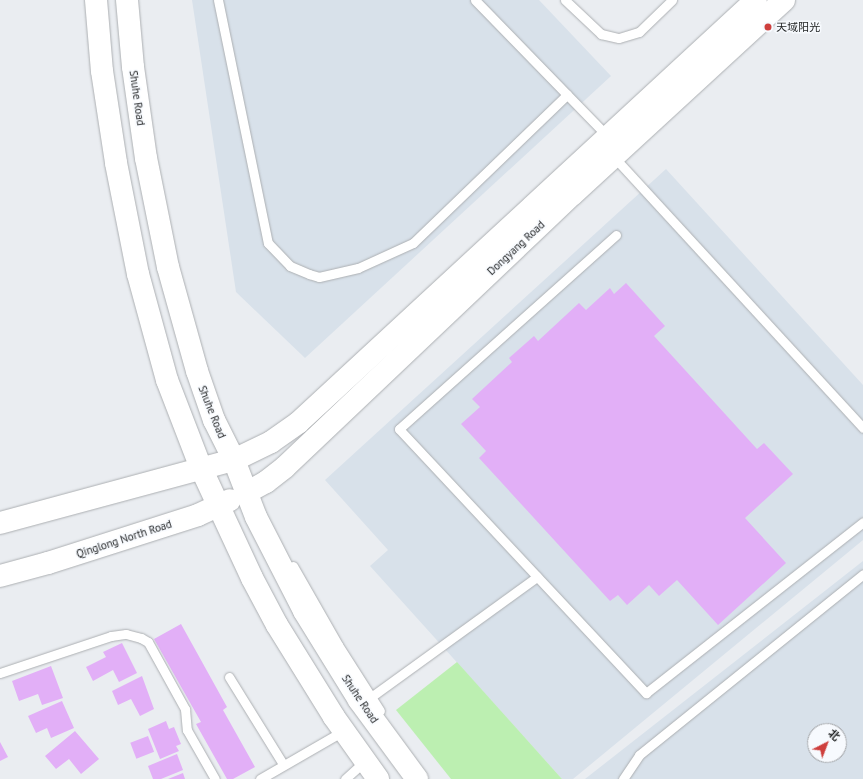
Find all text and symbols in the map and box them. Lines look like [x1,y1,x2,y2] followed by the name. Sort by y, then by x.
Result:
[776,20,820,34] place label: 天域阳光
[763,22,773,32] marker: 天域阳光
[127,70,147,126] street label: Shuhe Road
[485,218,547,278] street label: Dongyang Road
[195,384,229,440] street label: Shuhe Road
[75,517,173,561] street label: Qinglong North Road
[339,672,381,726] street label: Shuhe Road
[807,723,847,763] north arrow
[826,726,843,744] text: 北

